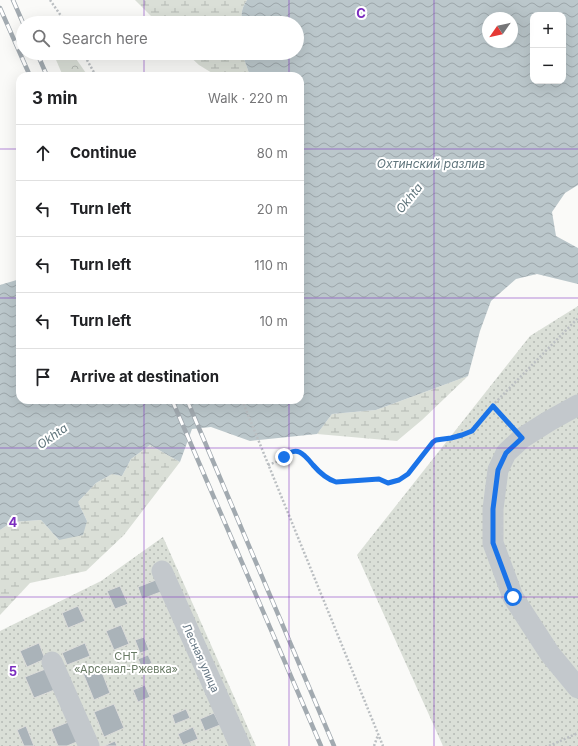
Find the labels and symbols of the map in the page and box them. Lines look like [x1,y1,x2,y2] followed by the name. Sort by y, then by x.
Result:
[356,5,366,21] text: C
[482,12,518,48] north arrow
[377,156,485,171] water label: Охтинский разлив
[392,180,426,216] water label: Okhta
[34,420,70,452] water label: Okhta
[275,448,293,466] route end
[9,514,18,530] text: 4
[504,588,522,606] route start
[180,621,222,695] street label: Лесная улица
[74,649,178,676] park label: СНТ «Арсенал-Ржевка»
[9,663,17,679] text: 5

